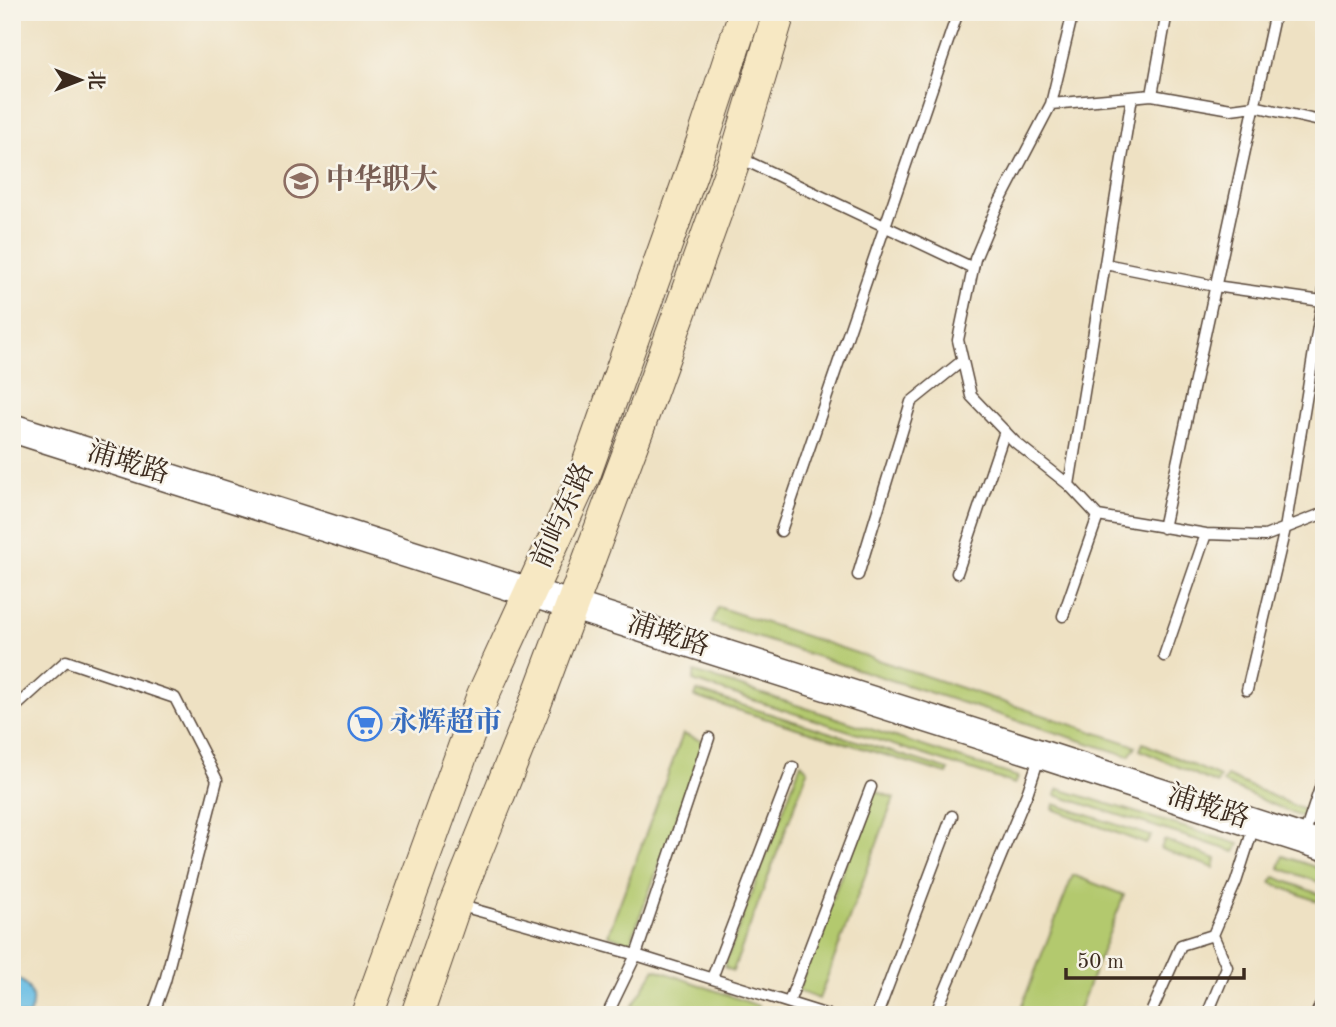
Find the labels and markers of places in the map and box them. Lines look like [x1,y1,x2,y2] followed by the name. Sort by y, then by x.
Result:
[282,162,320,200] school or university icon: 中华职大
[326,164,438,195] place label: 中华职大
[346,705,384,743] supermarket icon: 永辉超市
[390,706,502,738] place label: 永辉超市

